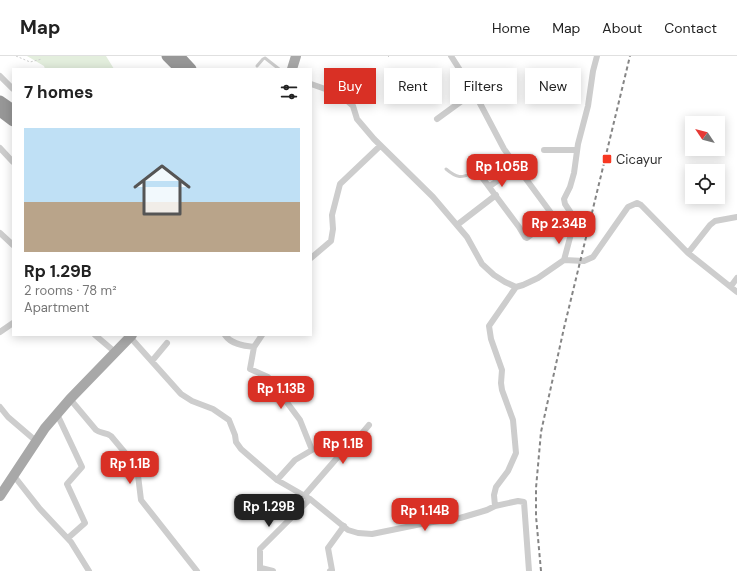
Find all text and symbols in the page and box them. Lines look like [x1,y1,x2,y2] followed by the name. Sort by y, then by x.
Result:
[20,15,60,40] text: Map
[492,19,530,37] text: Home
[552,19,580,37] text: Map
[602,19,642,37] text: About
[664,19,717,37] text: Contact
[324,68,376,104] chip: Buy
[384,68,442,104] chip: Rent
[450,68,517,104] chip: Filters
[525,68,581,104] chip: New
[24,81,93,103] text: 7 homes
[278,81,300,103] icon: filters
[685,116,725,156] north arrow
[685,116,725,204] map controls
[616,151,662,168] place label: Cicayur
[601,153,613,165] marker: Cicayur
[126,154,198,226] icon: home
[461,154,543,188] pin: Rp 1.05B
[476,158,528,175] text: Rp 1.05B
[685,164,725,204] button: locate
[518,211,600,245] pin: Rp 2.34B
[531,215,587,232] text: Rp 2.34B
[24,260,92,282] text: Rp 1.29B
[24,282,116,299] text: 2 rooms · 78 m²
[24,299,89,316] text: Apartment
[240,376,322,410] pin: Rp 1.13B
[257,380,305,397] text: Rp 1.13B
[306,431,380,465] pin: Rp 1.1B
[323,435,363,452] text: Rp 1.1B
[93,451,167,485] pin: Rp 1.1B
[110,455,150,472] text: Rp 1.1B
[228,494,310,528] pin: Rp 1.29B
[243,498,295,515] text: Rp 1.29B
[384,498,466,532] pin: Rp 1.14B
[401,502,449,519] text: Rp 1.14B

